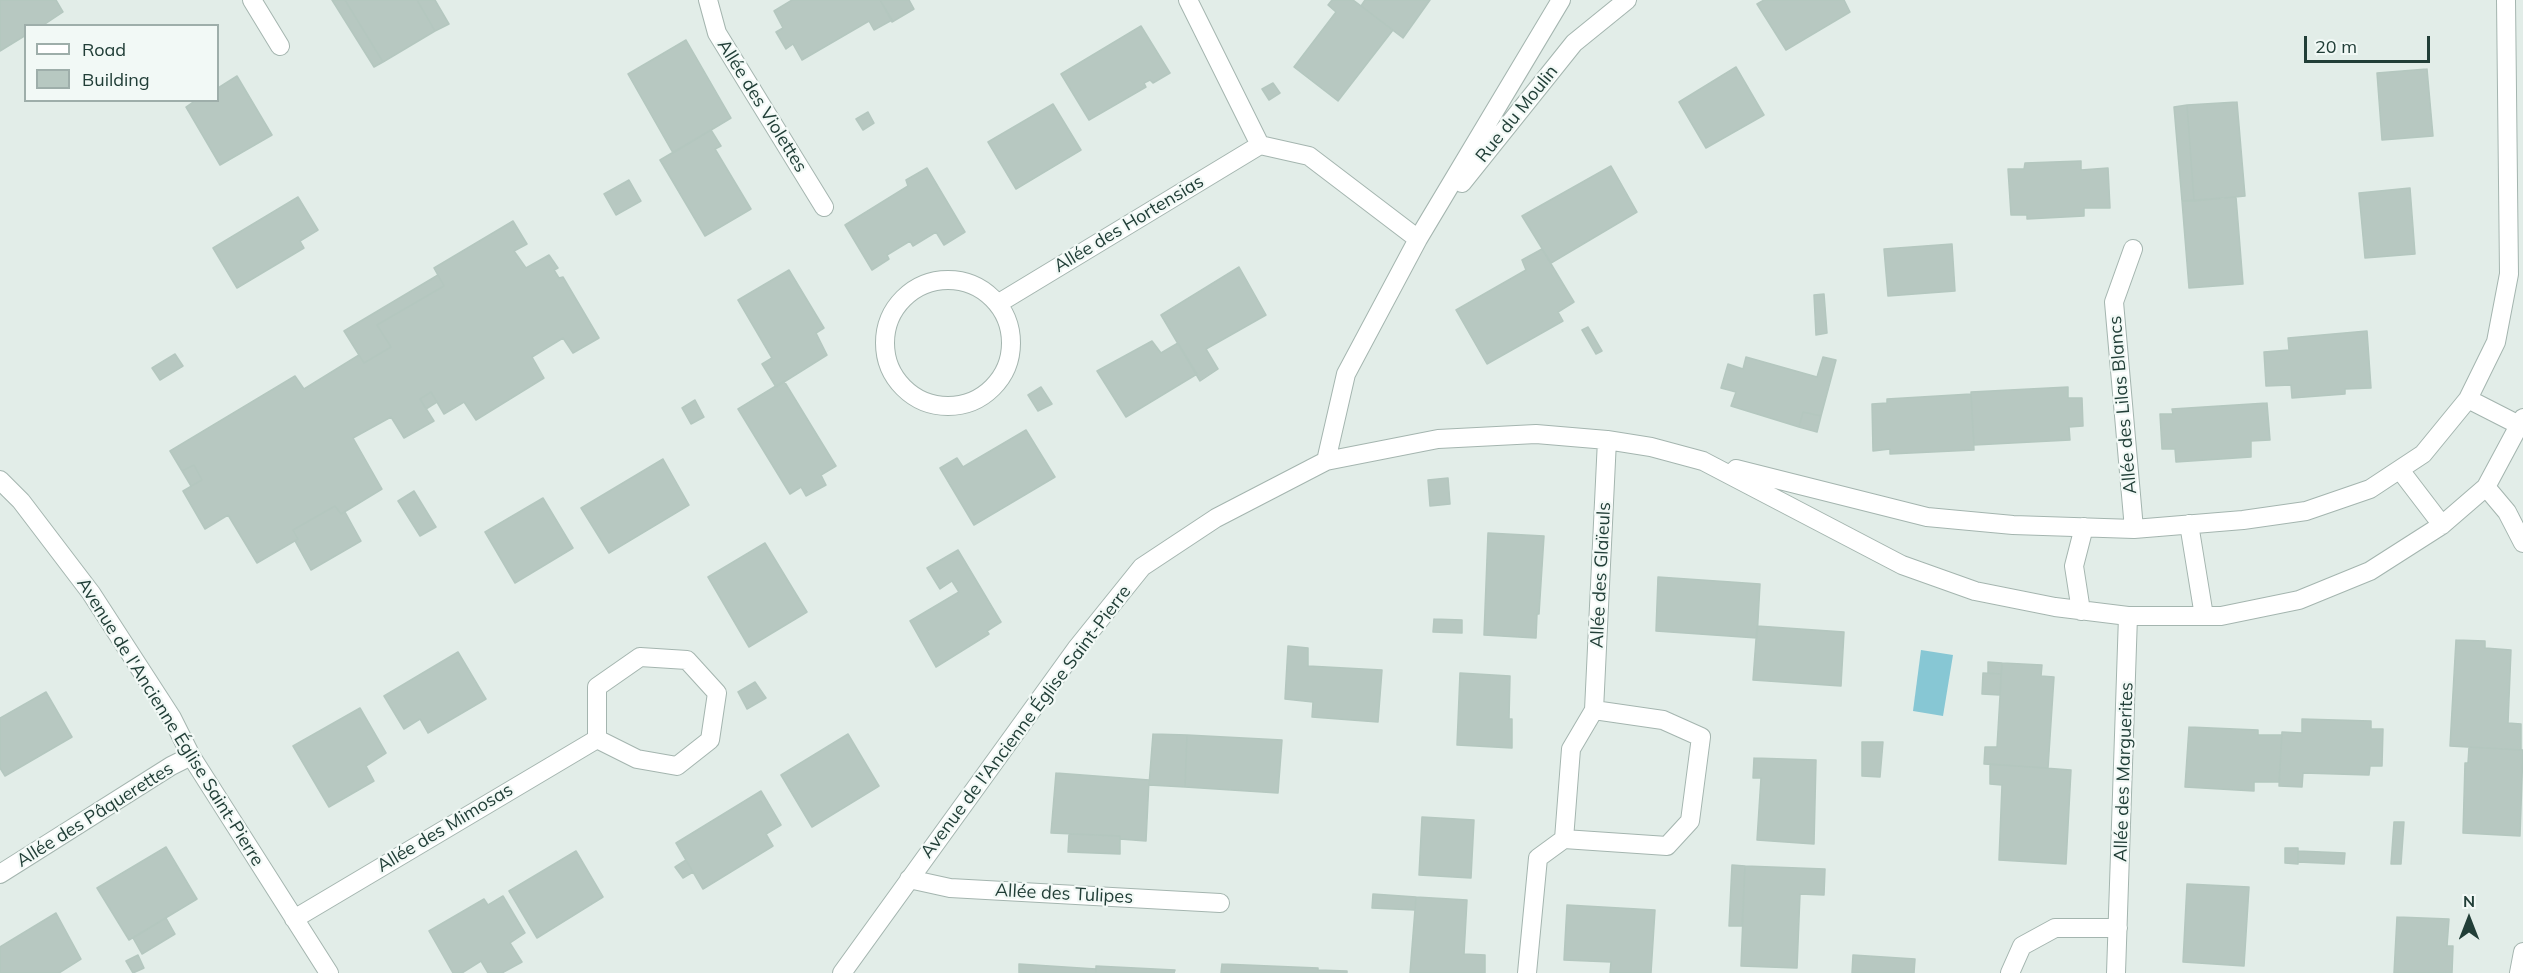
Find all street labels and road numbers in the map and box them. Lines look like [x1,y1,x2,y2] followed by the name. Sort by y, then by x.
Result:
[712,36,812,176] street label: Allée des Violettes
[1471,61,1563,167] street label: Rue du Moulin
[1050,171,1208,277] street label: Allée des Hortensias
[2104,315,2142,495] street label: Allée des Lilas Blancs
[1586,501,1616,649] street label: Allée des Glaïeuls
[72,574,268,870] street label: Avenue de l'Ancienne Église Saint-Pierre
[916,581,1136,863] street label: Avenue de l'Ancienne Église Saint-Pierre
[2110,682,2138,862] street label: Allée des Marguerites
[13,758,177,872] street label: Allée des Pâquerettes
[373,779,517,877] street label: Allée des Mimosas
[994,880,1134,908] street label: Allée des Tulipes

